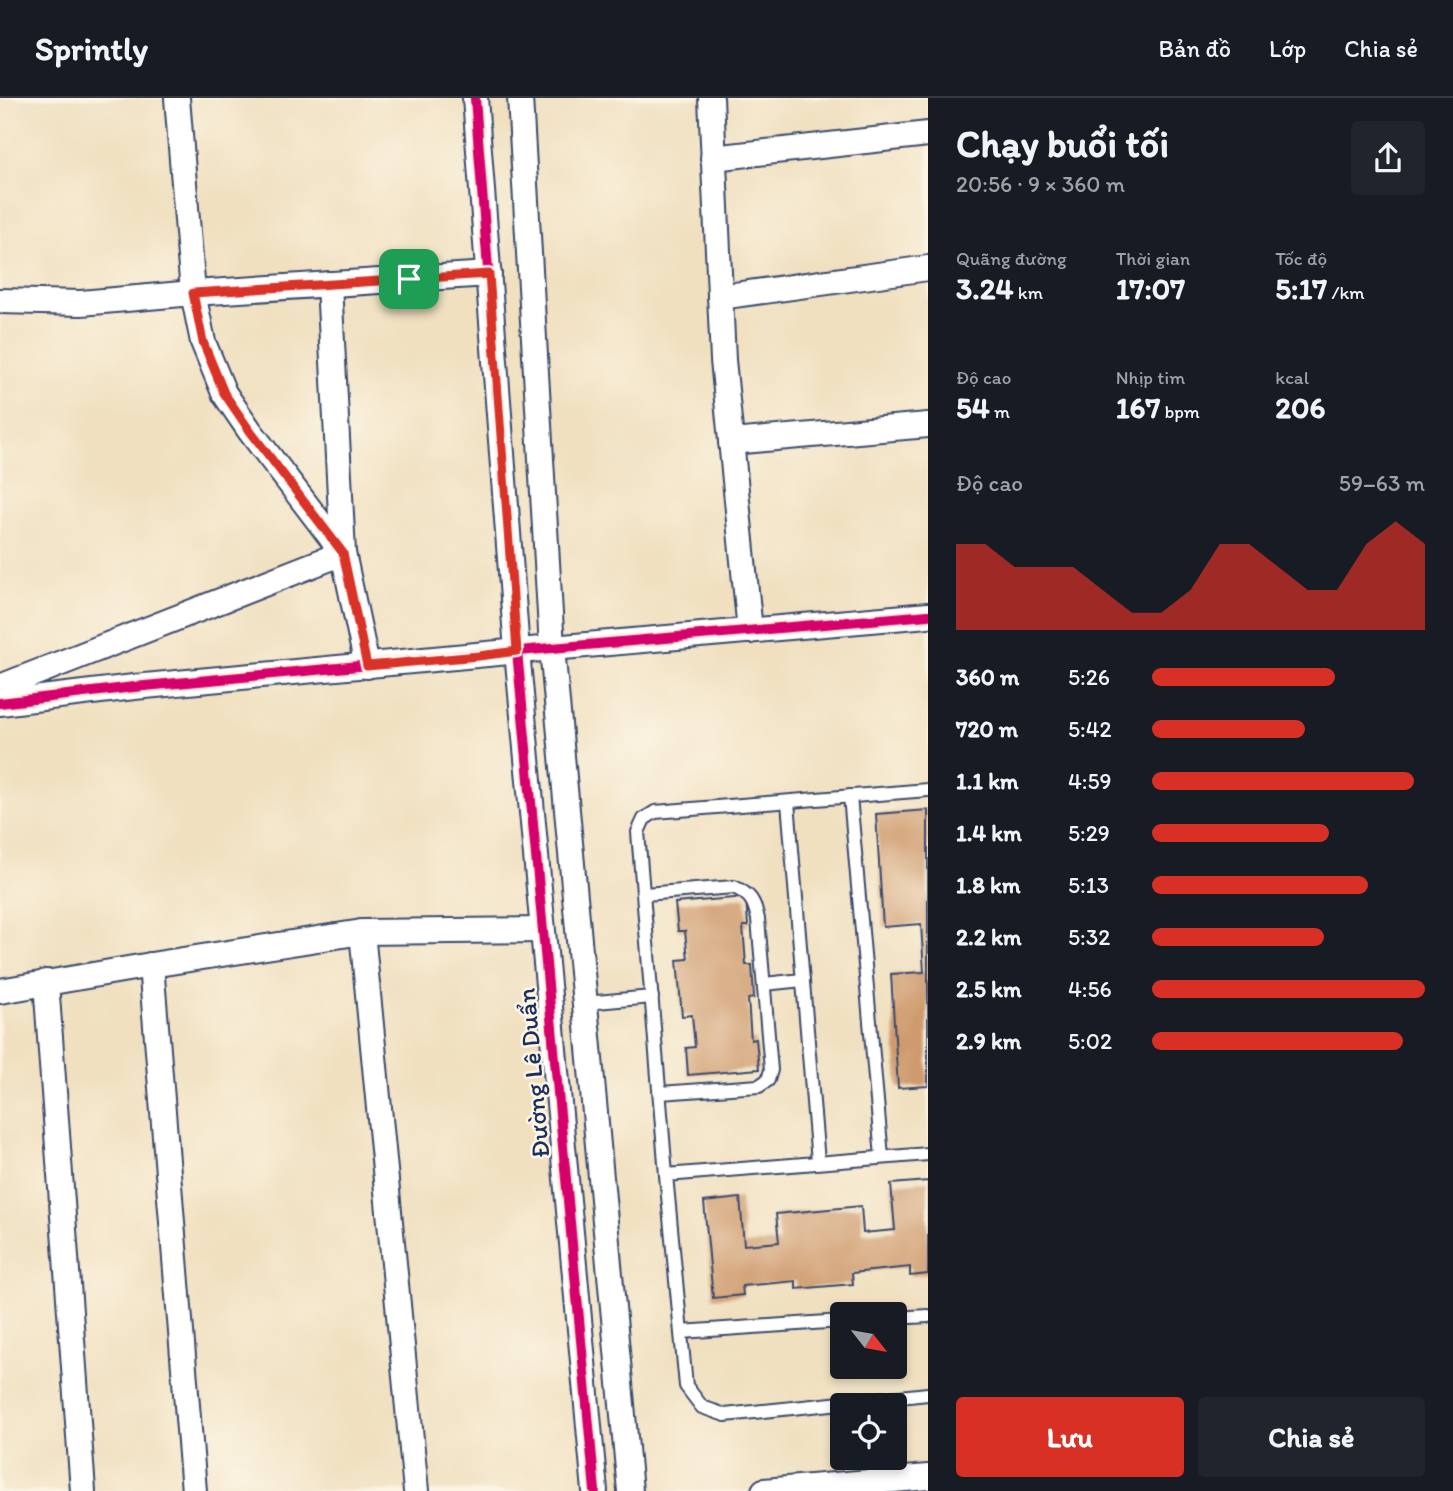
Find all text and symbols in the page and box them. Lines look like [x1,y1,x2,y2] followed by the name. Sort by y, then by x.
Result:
[35,29,148,68] text: Sprintly
[1158,34,1231,63] text: Bản đồ
[1269,34,1306,63] text: Lớp
[1344,34,1418,63] text: Chia sẻ
[956,121,1169,167] text: Chạy buổi tối
[1351,121,1425,195] button: share
[956,170,1125,198] text: 20:56 · 9 × 360 m
[956,247,1067,270] text: Quãng đường
[1116,247,1190,270] text: Thời gian
[1275,247,1327,270] text: Tốc độ
[379,249,439,309] pin
[390,260,428,298] icon: arrive
[956,270,1014,307] text: 3.24
[1116,270,1185,307] text: 17:07
[1275,270,1327,307] text: 5:17
[1014,281,1043,304] text: km
[1327,281,1365,304] text: /km
[956,366,1011,389] text: Độ cao
[1116,366,1185,389] text: Nhịp tim
[1275,366,1309,389] text: kcal
[956,389,990,426] text: 54
[1116,389,1160,426] text: 167
[1275,389,1325,426] text: 206
[990,400,1010,423] text: m
[1160,400,1200,423] text: bpm
[956,469,1023,497] text: Độ cao
[1339,469,1425,497] text: 59–63 m
[956,663,1019,691] text: 360 m
[1068,663,1110,691] text: 5:26
[956,715,1018,743] text: 720 m
[1068,715,1112,743] text: 5:42
[956,767,1019,795] text: 1.1 km
[1068,767,1112,795] text: 4:59
[956,819,1022,847] text: 1.4 km
[1068,819,1110,847] text: 5:29
[956,871,1021,899] text: 1.8 km
[1068,871,1109,899] text: 5:13
[956,923,1021,951] text: 2.2 km
[1068,923,1110,951] text: 5:32
[956,975,1021,1003] text: 2.5 km
[1068,975,1112,1003] text: 4:56
[510,986,556,1159] street label: Đường Lê Duẩn
[956,1027,1021,1055] text: 2.9 km
[1068,1027,1112,1055] text: 5:02
[830,1302,906,1379] north arrow
[830,1302,907,1470] map controls
[830,1393,907,1470] button: locate
[956,1397,1184,1477] button: Lưu
[1198,1397,1425,1477] button: Chia sẻ

